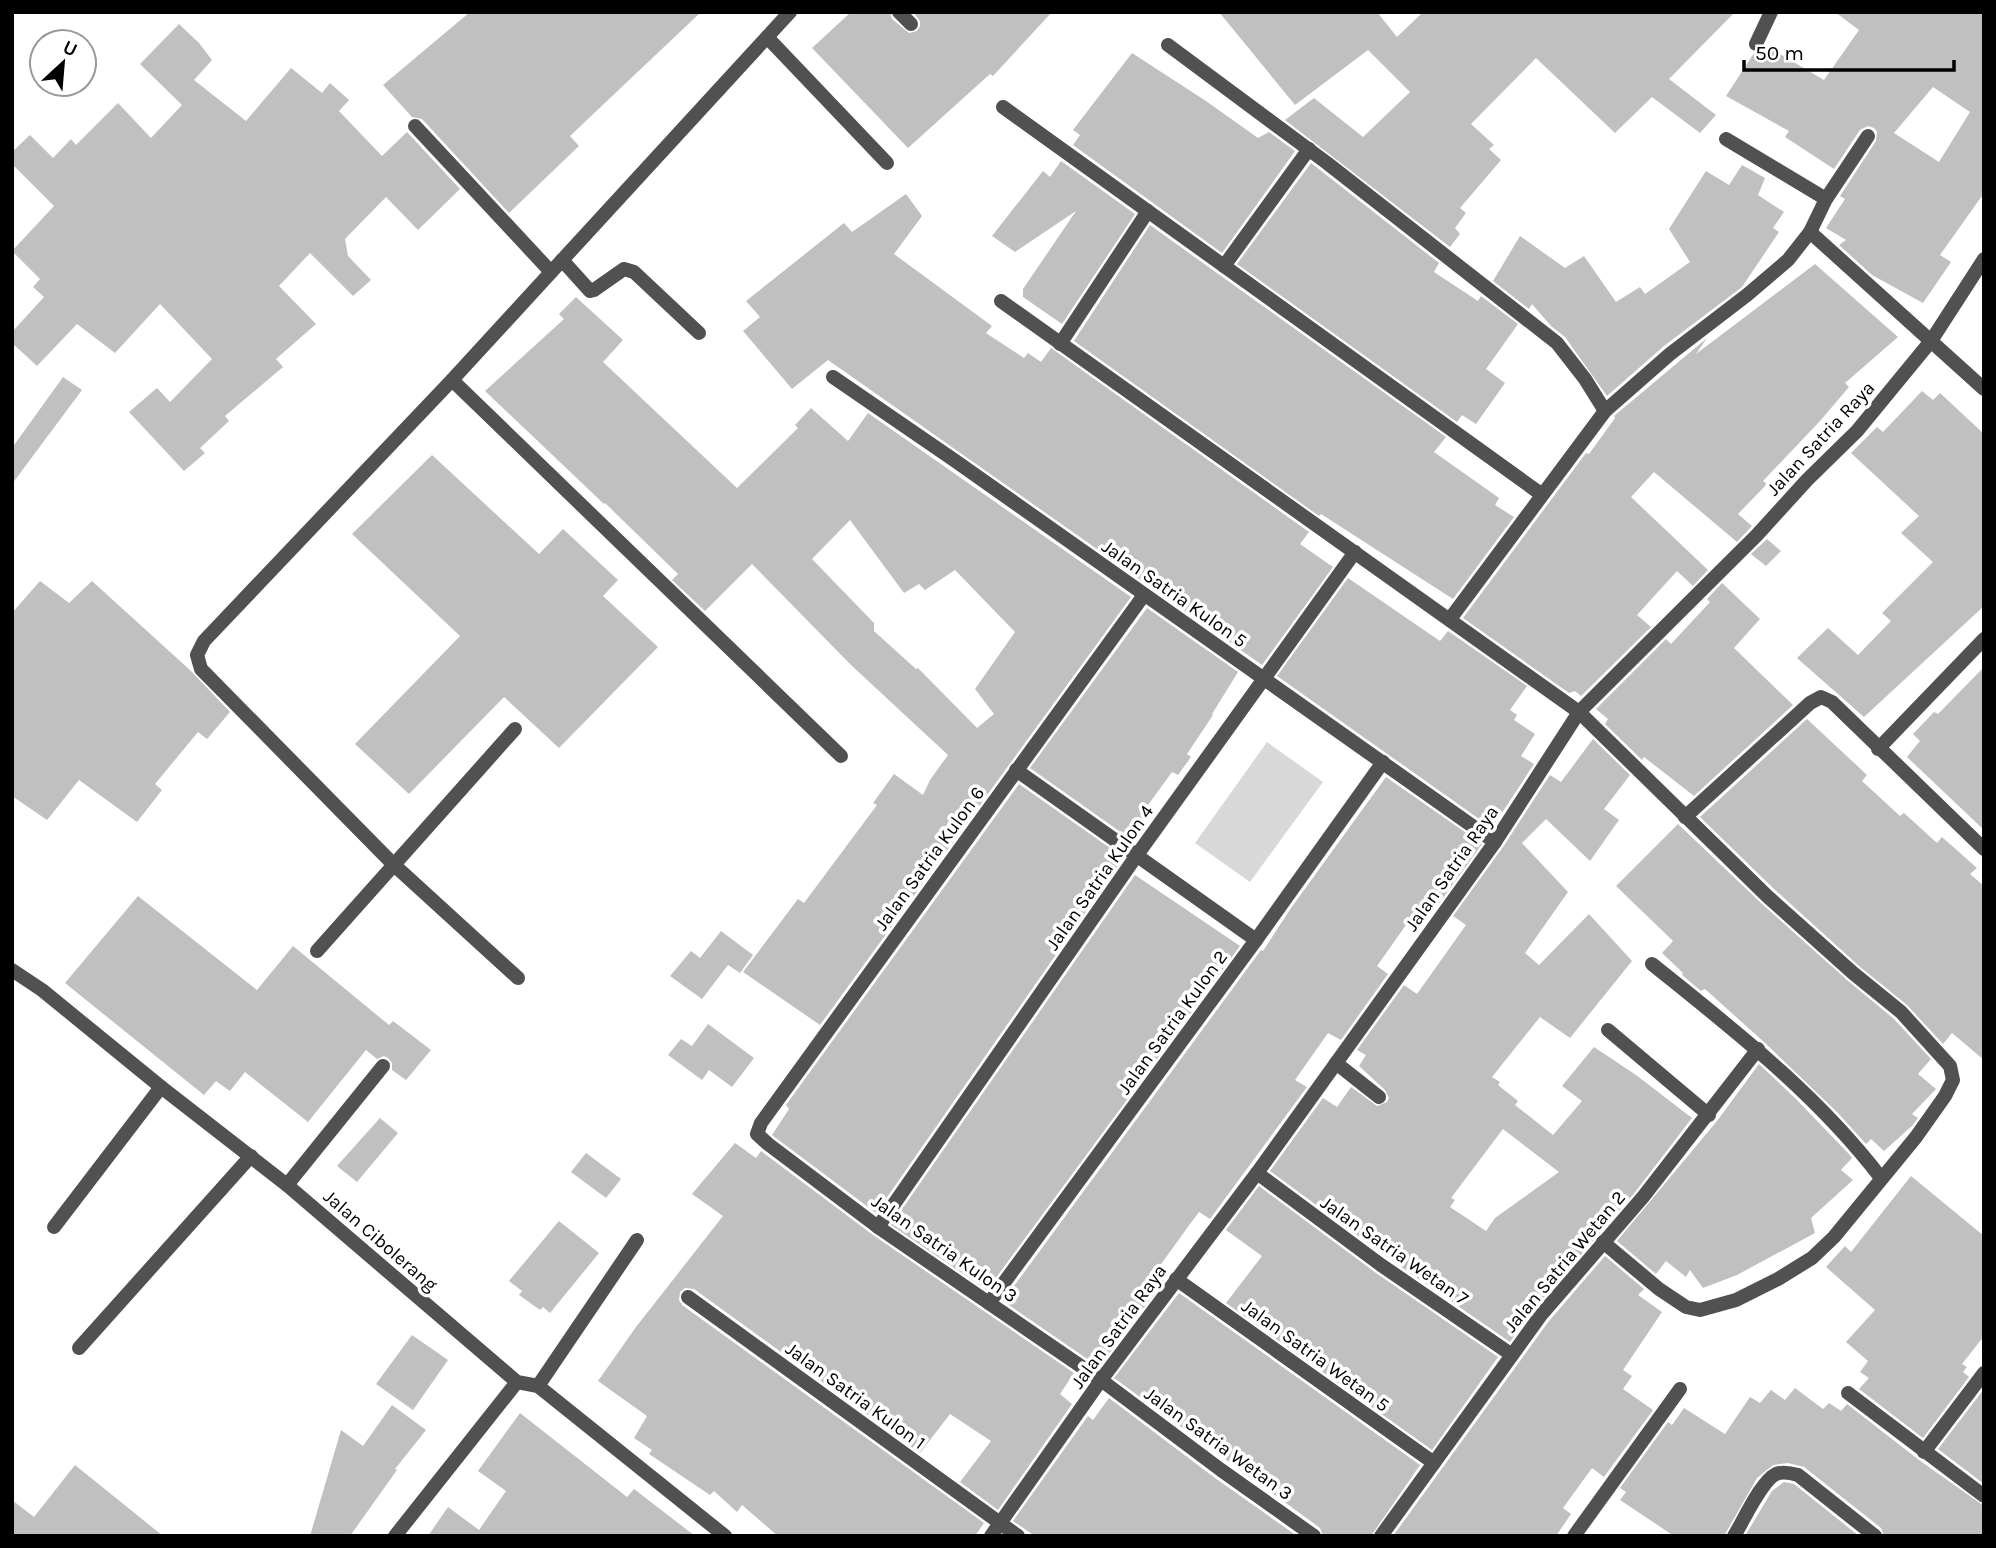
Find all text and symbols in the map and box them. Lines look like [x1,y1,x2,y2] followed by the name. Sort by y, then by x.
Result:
[28,28,98,98] north arrow
[1744,28,1954,72] scale bar
[59,36,81,61] text: U
[1755,41,1804,65] text: 50 m
[1762,377,1879,500] street label: Jalan Satria Raya
[1098,535,1251,652] street label: Jalan Satria Kulon 5
[870,783,989,935] street label: Jalan Satria Kulon 6
[1042,801,1158,954] street label: Jalan Satria Kulon 4
[1400,802,1503,935] street label: Jalan Satria Raya
[1113,946,1232,1099] street label: Jalan Satria Kulon 2
[319,1185,442,1296] street label: Jalan Cibolerang
[1499,1187,1630,1337] street label: Jalan Satria Wetan 2
[867,1190,1021,1307] street label: Jalan Satria Kulon 3
[1316,1192,1473,1310] street label: Jalan Satria Wetan 7
[1066,1260,1171,1393] street label: Jalan Satria Raya
[1237,1295,1393,1417] street label: Jalan Satria Wetan 5
[781,1338,930,1454] street label: Jalan Satria Kulon 1
[1140,1383,1297,1505] street label: Jalan Satria Wetan 3

